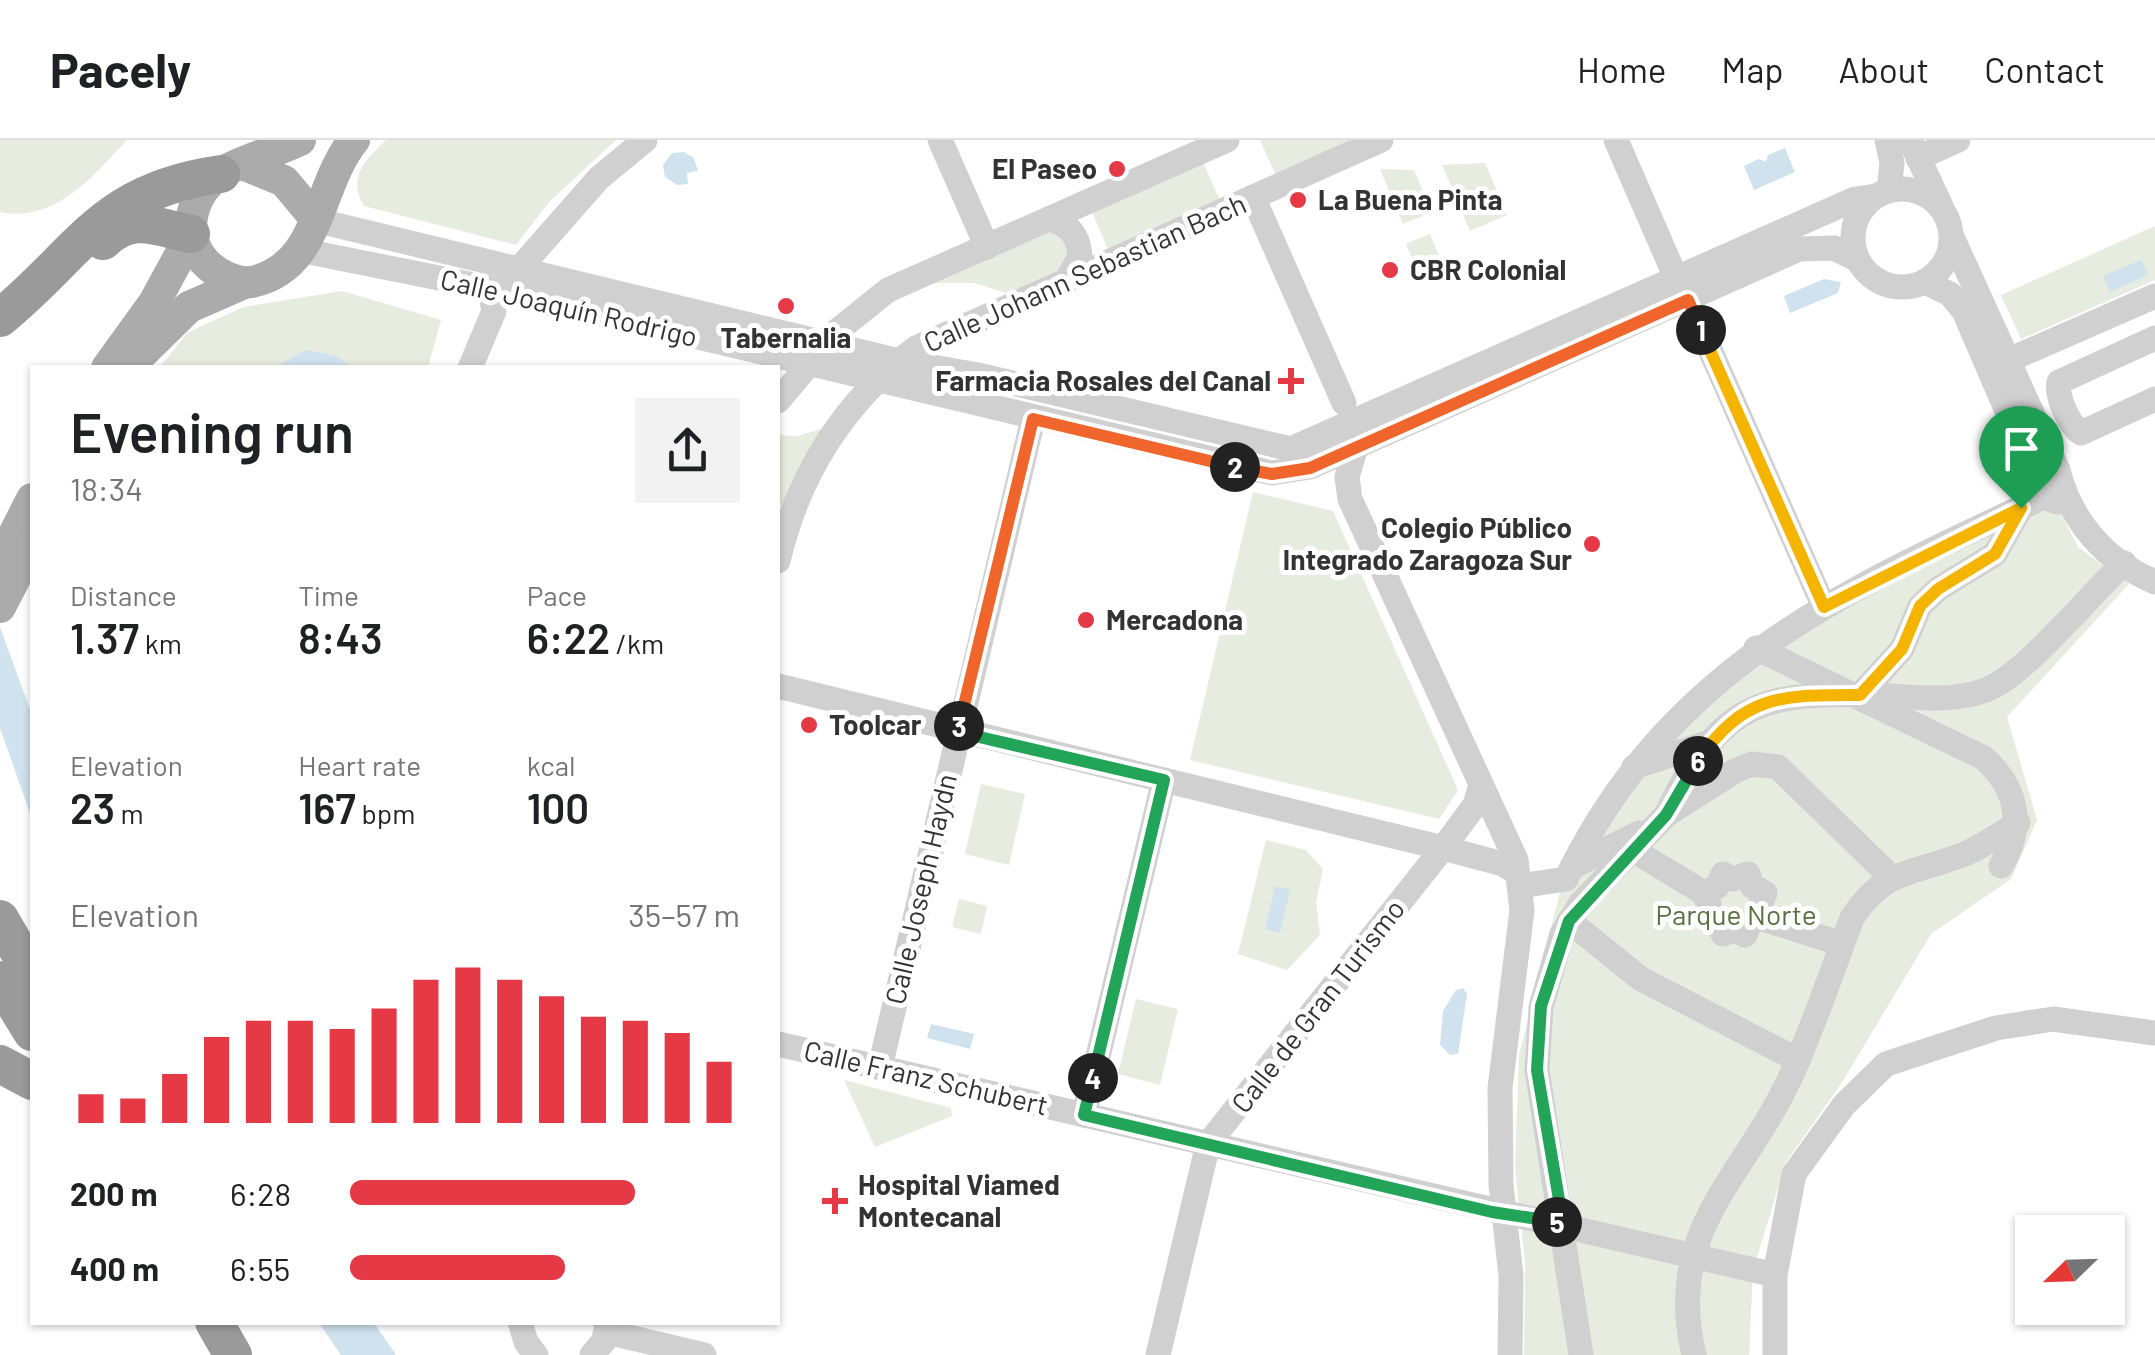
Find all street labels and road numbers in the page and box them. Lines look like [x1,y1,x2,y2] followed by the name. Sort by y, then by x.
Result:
[918,186,1251,359] street label: Calle Johann Sebastian Bach
[438,261,701,353] street label: Calle Joaquín Rodrigo
[877,770,963,1007] street label: Calle Joseph Haydn
[1223,892,1411,1119] street label: Calle de Gran Turismo
[801,1032,1052,1122] street label: Calle Franz Schubert

